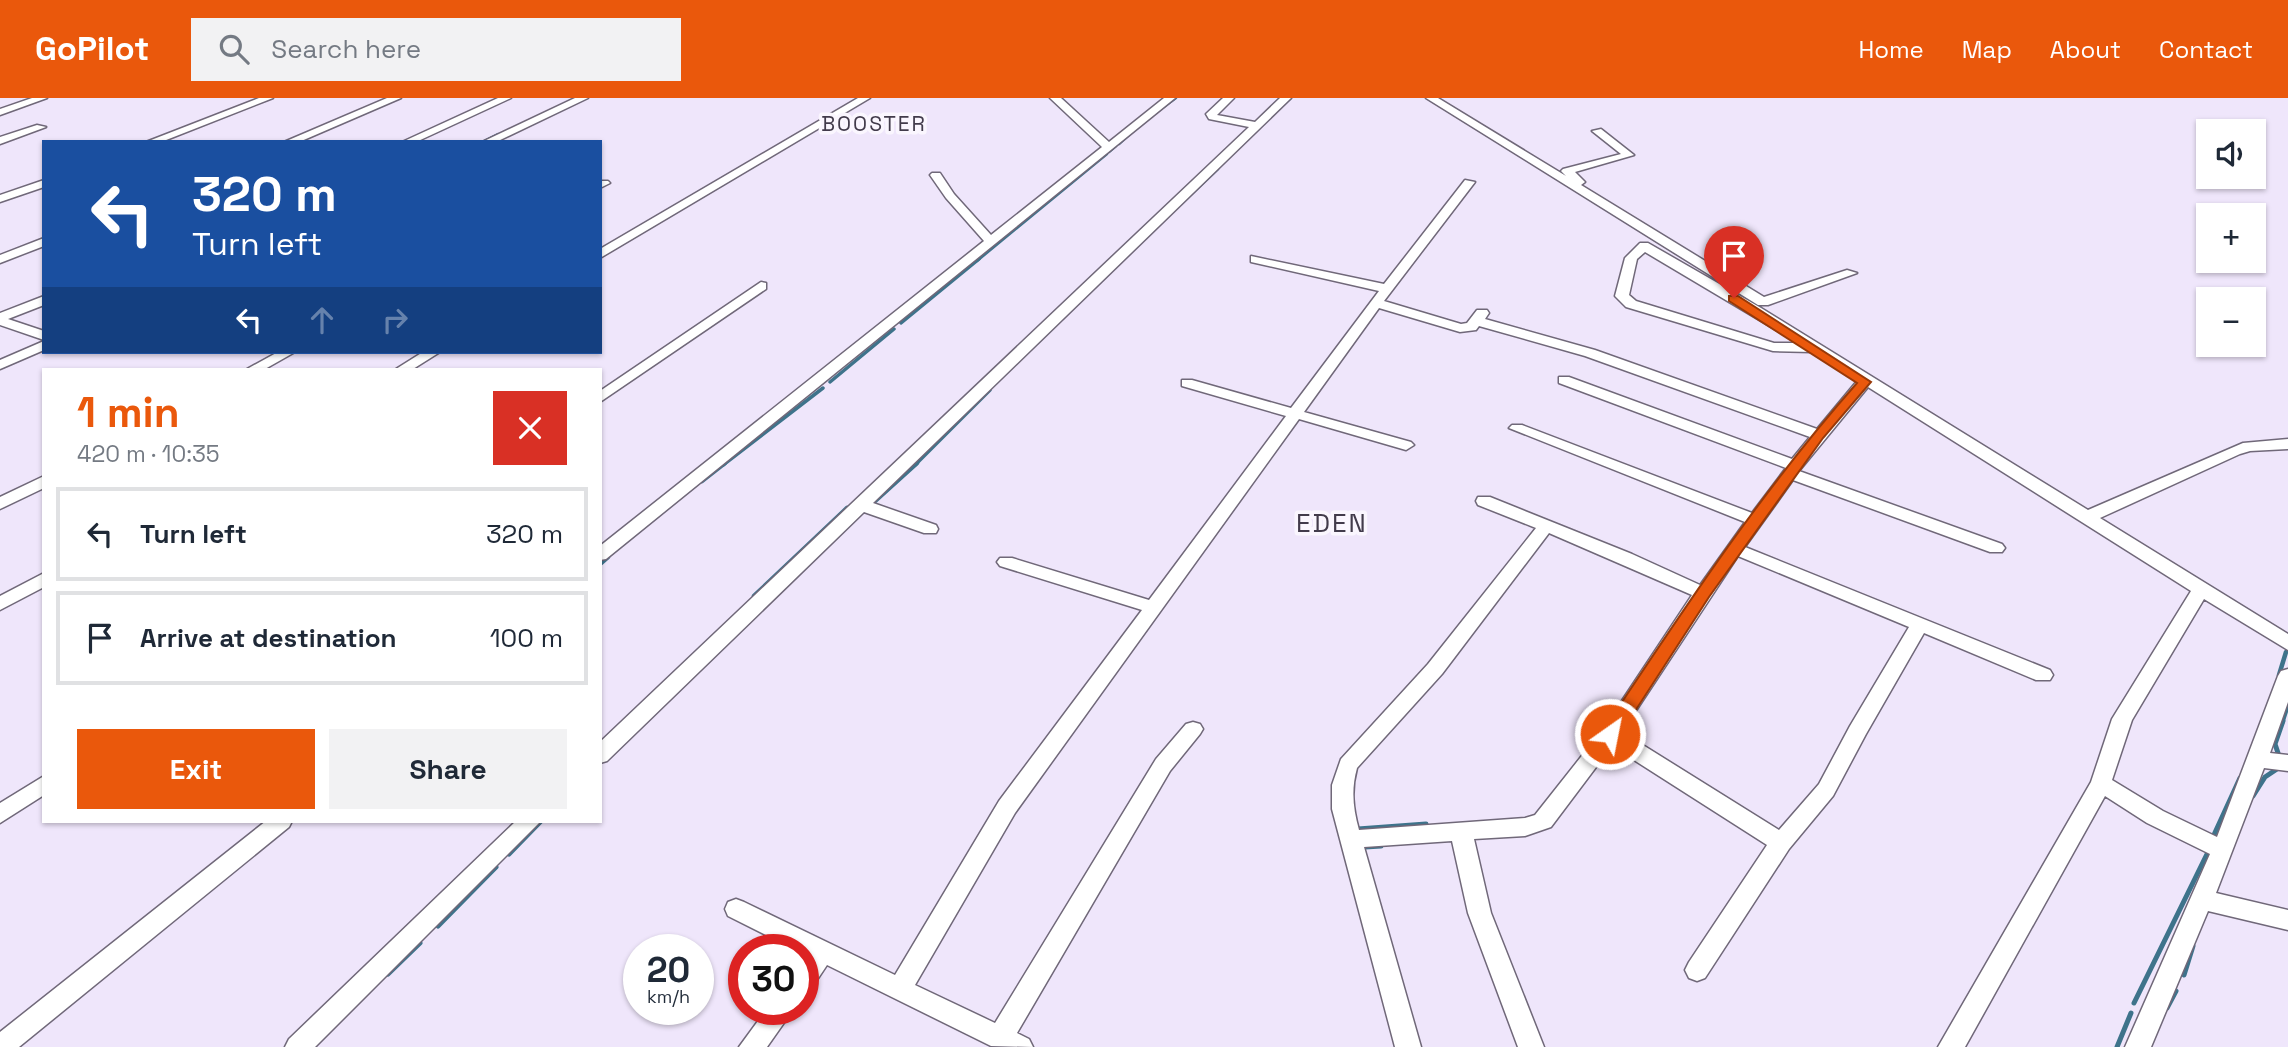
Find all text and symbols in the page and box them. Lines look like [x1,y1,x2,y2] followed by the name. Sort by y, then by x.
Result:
[191,18,681,81] search box
[35,28,149,70] text: GoPilot
[215,30,253,68] icon: search
[271,32,421,66] text: Search here
[1858,34,1924,65] text: Home
[1962,34,2012,65] text: Map
[2050,34,2121,65] text: About
[2159,34,2253,65] text: Contact
[821,110,927,137] district label: BOOSTER
[2196,119,2266,357] map controls
[2196,119,2266,189] button: sound
[192,163,337,225] text: 320 m
[77,168,168,259] icon: left
[2196,203,2266,273] button: +
[192,224,322,264] text: Turn left
[1704,226,1764,298] pin
[1715,237,1753,275] icon: arrive
[2196,287,2266,357] button: −
[230,301,268,339] icon: left
[303,301,341,339] icon: ahead
[376,301,414,339] icon: right
[77,386,180,439] text: 1 min
[493,391,567,465] button: close
[77,439,220,469] text: 420 m · 10:35
[1296,506,1368,540] district label: EDEN
[81,515,119,553] icon: left
[140,517,247,551] text: Turn left
[486,517,563,551] text: 320 m
[81,619,119,657] icon: arrive
[140,621,397,655] text: Arrive at destination
[490,621,563,655] text: 100 m
[1573,697,1647,771] position arrow
[77,729,315,809] button: Exit
[329,729,567,809] button: Share
[728,934,819,1025] speed limit sign: 30
[647,948,690,992] text: 20
[647,985,690,1008] text: km/h

